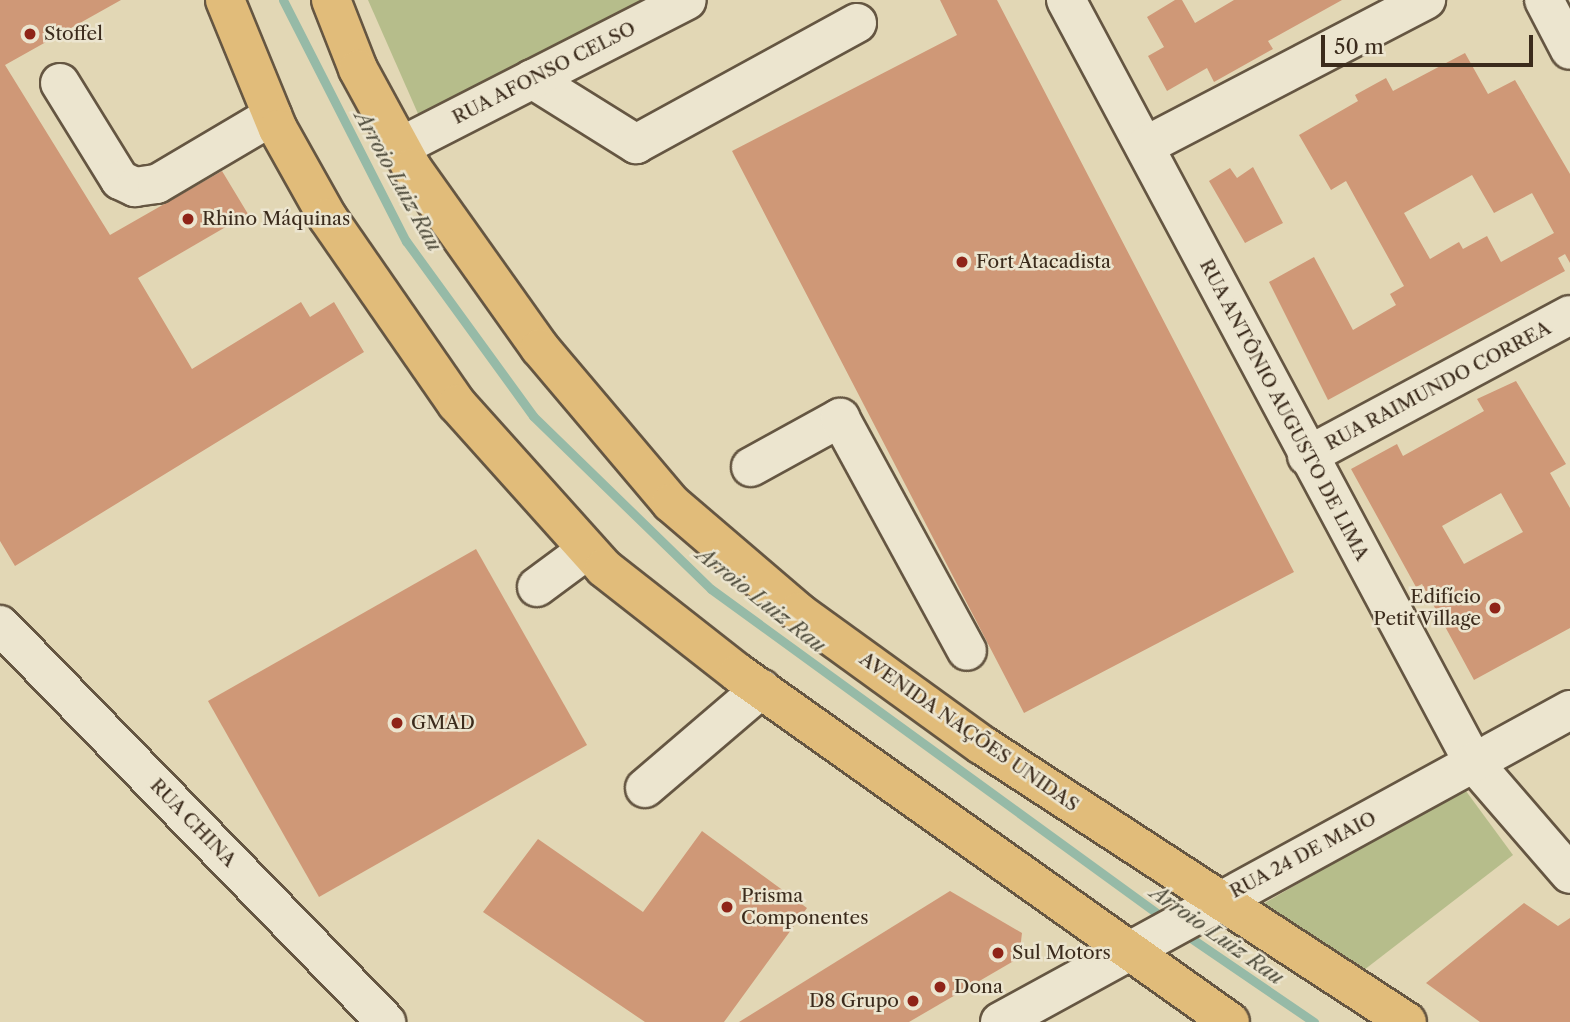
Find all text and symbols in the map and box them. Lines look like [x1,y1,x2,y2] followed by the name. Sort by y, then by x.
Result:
[448,17,640,129] street label: RUA AFONSO CELSO
[1325,21,1537,65] scale bar
[44,23,103,45] place label: Stoffel
[22,26,38,42] marker: Stoffel
[1334,34,1384,59] text: 50 m
[349,106,447,256] water label: Arroio Luiz Rau
[202,208,350,230] place label: Rhino Máquinas
[180,211,196,227] marker: Rhino Máquinas
[976,251,1112,273] place label: Fort Atacadista
[954,254,970,270] marker: Fort Atacadista
[1194,254,1374,566] street label: RUA ANTÔNIO AUGUSTO DE LIMA
[1321,317,1555,455] street label: RUA RAIMUNDO CORREA
[692,542,830,658] water label: Arroio Luiz Rau
[1373,586,1481,630] place label: Edifício Petit Village
[1487,600,1503,616] marker: Edifício Petit Village
[855,647,1083,817] street label: AVENIDA NAÇÕES UNIDAS
[411,712,475,734] place label: GMAD
[389,715,405,731] marker: GMAD
[145,774,241,872] street label: RUA CHINA
[1226,807,1380,903] street label: RUA 24 DE MAIO
[1146,880,1288,990] water label: Arroio Luiz Rau
[741,885,868,929] place label: Prisma Componentes
[719,899,735,915] marker: Prisma Componentes
[1012,942,1111,964] place label: Sul Motors
[990,945,1006,961] marker: Sul Motors
[954,976,1003,998] place label: Dona
[932,979,948,995] marker: Dona
[809,990,899,1012] place label: D8 Grupo
[905,993,921,1009] marker: D8 Grupo

